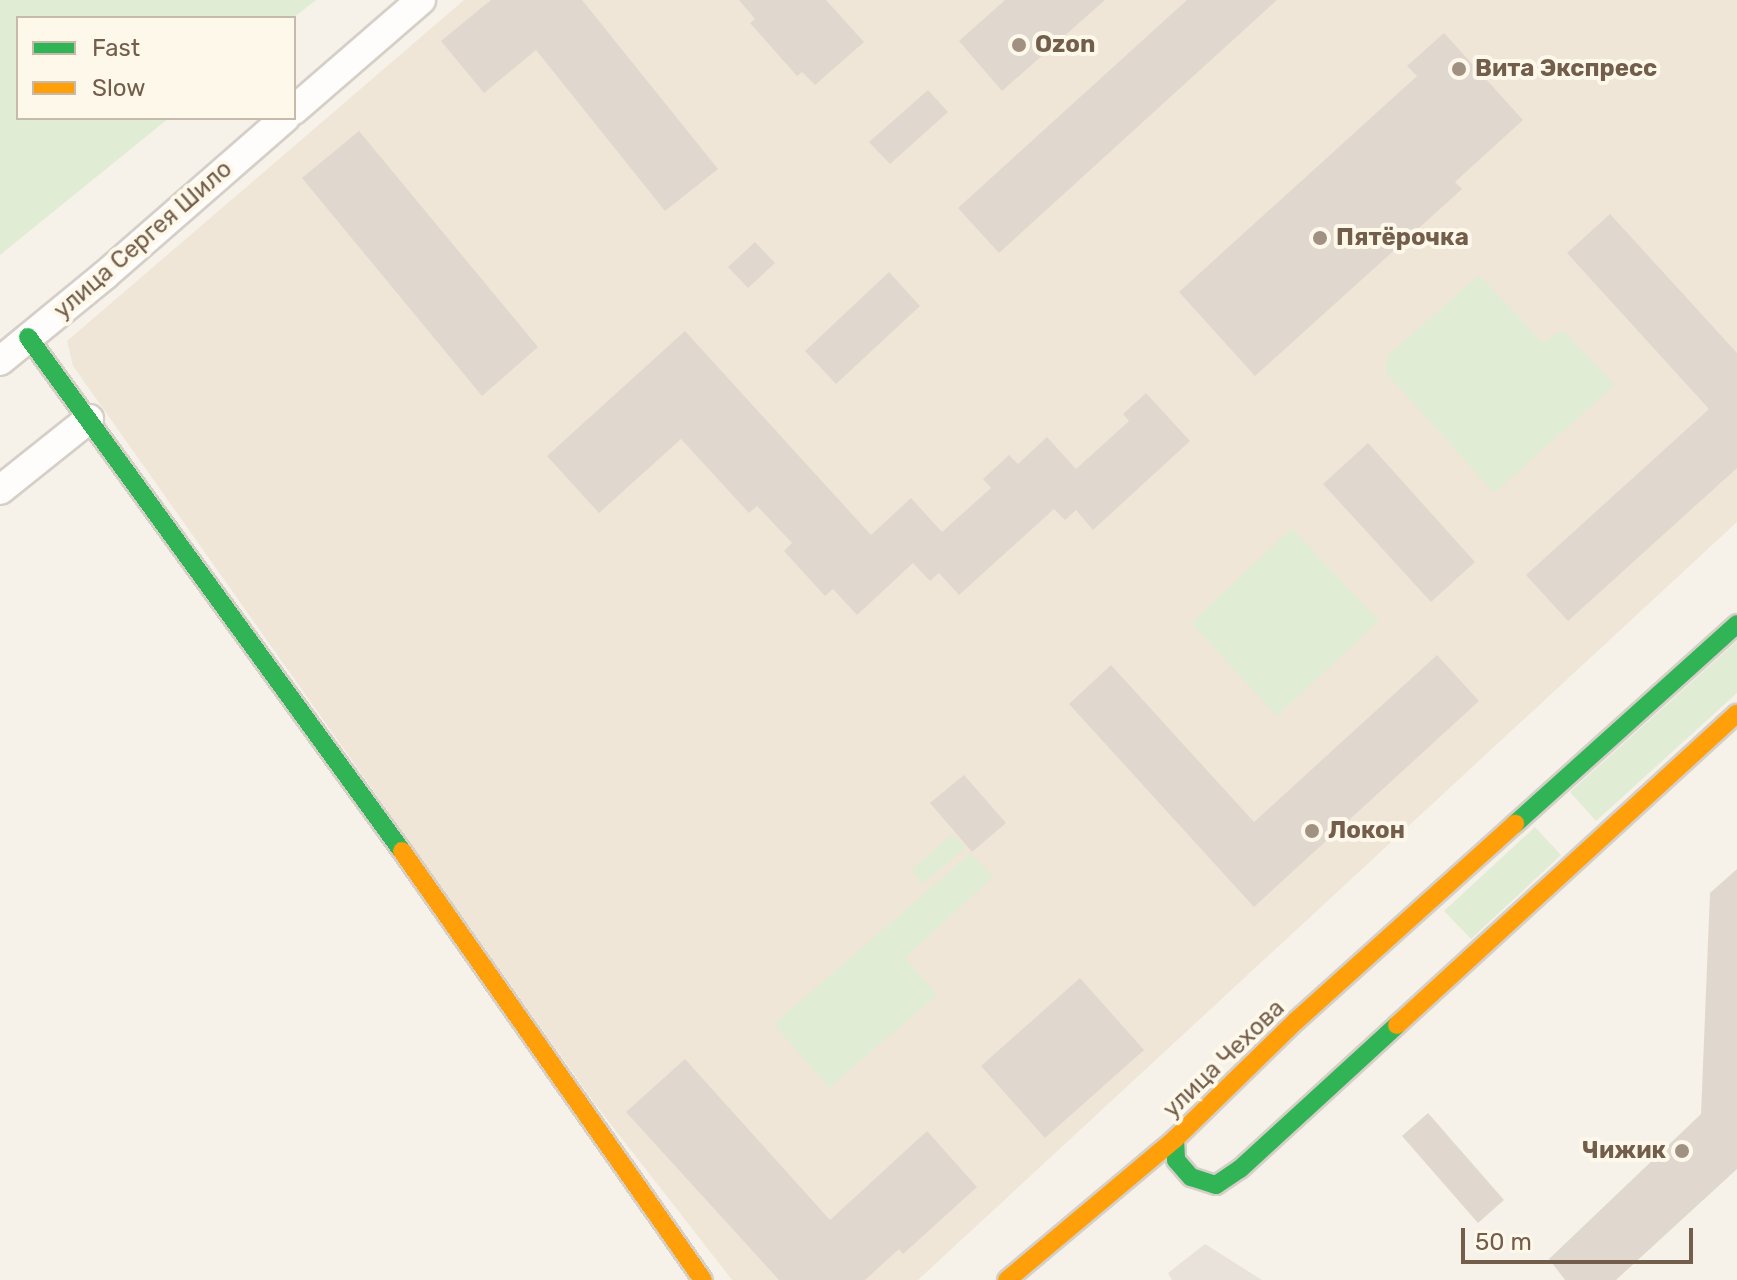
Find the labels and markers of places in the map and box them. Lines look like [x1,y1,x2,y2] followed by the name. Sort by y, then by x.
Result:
[1035,31,1095,59] place label: Ozon
[1010,36,1028,54] marker: Ozon
[1475,55,1657,83] place label: Вита Экспресс
[1450,60,1468,78] marker: Вита Экспресс
[1336,224,1469,252] place label: Пятёрочка
[1311,229,1329,247] marker: Пятёрочка
[1328,817,1405,845] place label: Локон
[1303,822,1321,840] marker: Локон
[1582,1137,1666,1165] place label: Чижик
[1673,1142,1691,1160] marker: Чижик

